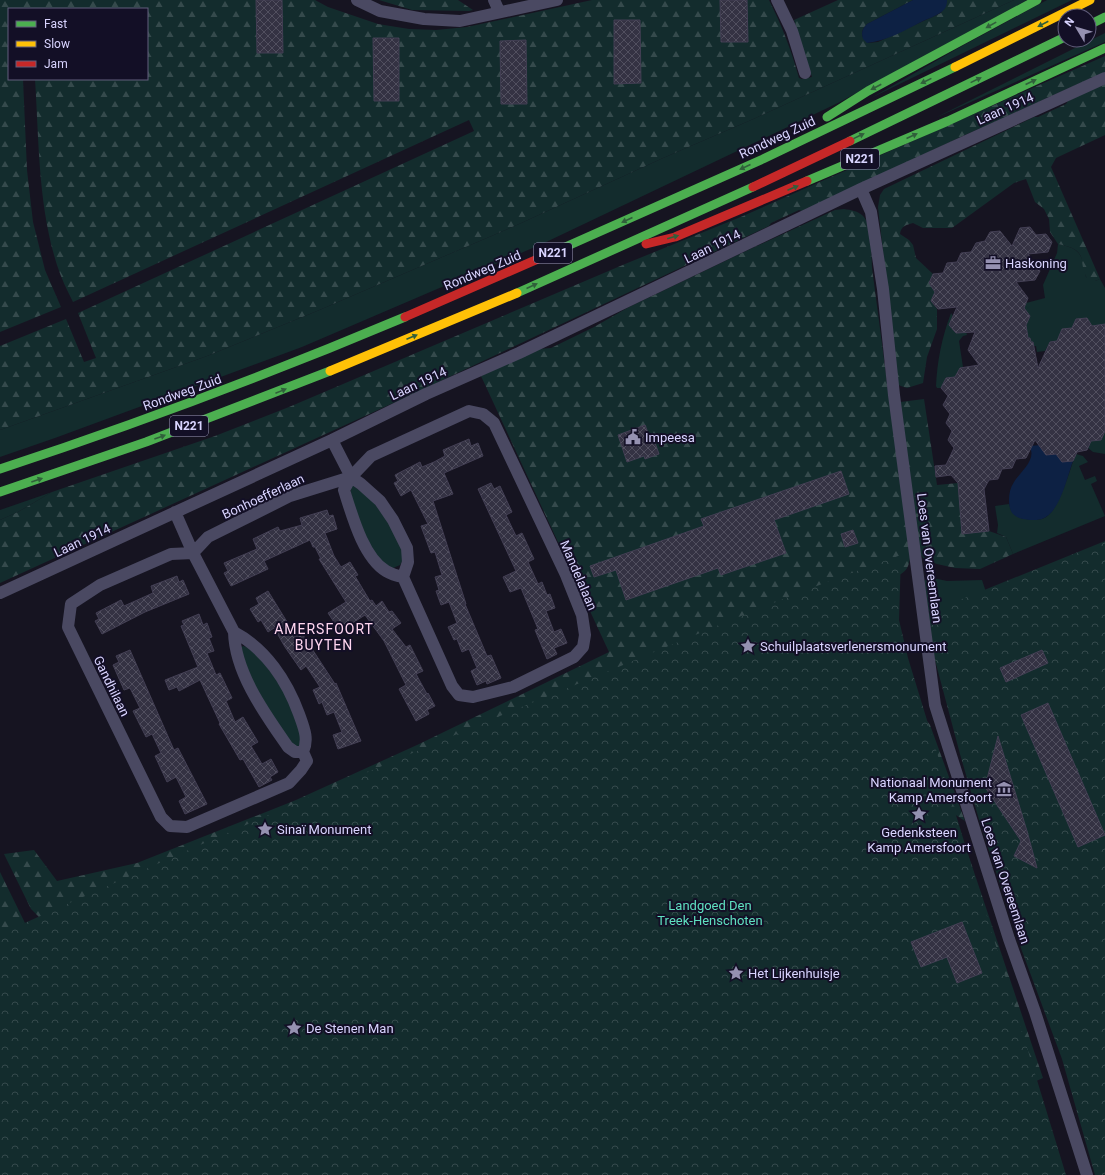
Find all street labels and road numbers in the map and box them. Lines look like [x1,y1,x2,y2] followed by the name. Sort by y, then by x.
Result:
[974,89,1037,128] street label: Laan 1914
[737,113,818,162] street label: Rondweg Zuid
[841,149,879,169] road number: N221
[682,226,743,267] street label: Laan 1914
[534,243,572,263] road number: N221
[441,247,523,293] street label: Rondweg Zuid
[387,364,450,403] street label: Laan 1914
[141,371,223,414] street label: Rondweg Zuid
[170,416,208,436] road number: N221
[220,471,307,522] street label: Bonhoefferlaan
[914,492,945,624] street label: Loes van Overeemlaan
[51,521,114,560] street label: Laan 1914
[557,538,600,612] street label: Mandelalaan
[91,654,133,719] street label: Gandhilaan
[978,817,1033,946] street label: Loes van Overeemlaan

